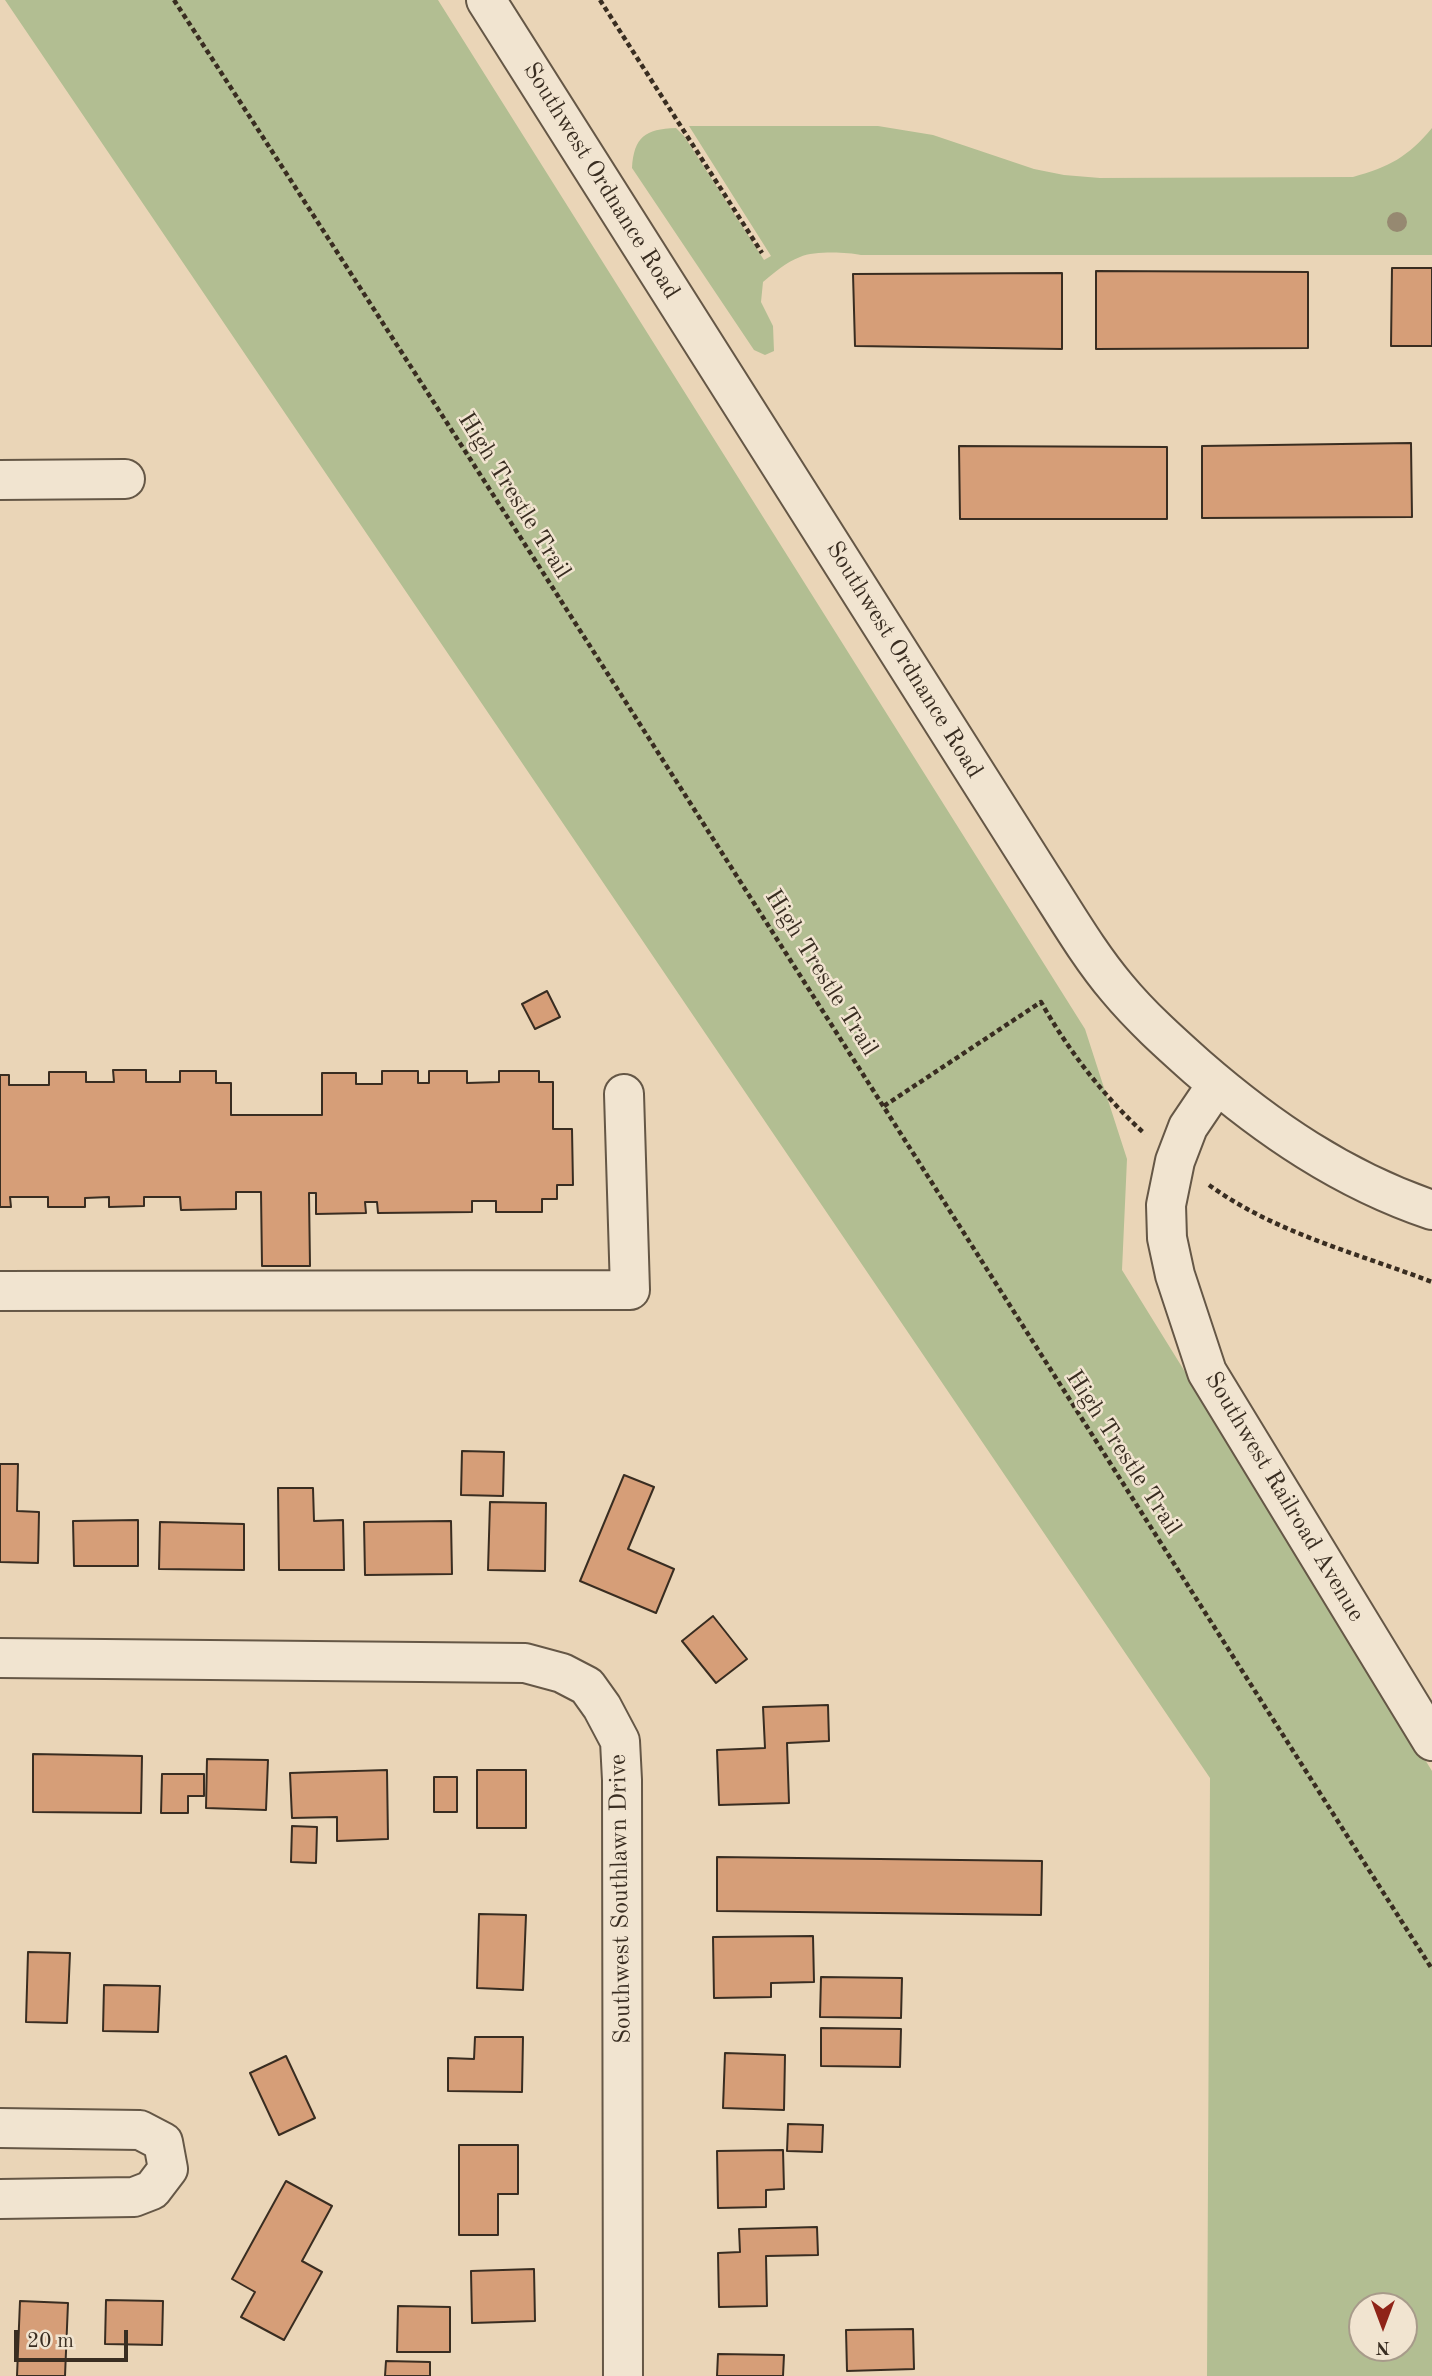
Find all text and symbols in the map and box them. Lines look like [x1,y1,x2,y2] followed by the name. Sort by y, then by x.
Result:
[516,57,686,305] street label: Southwest Ordnance Road
[451,407,577,585] street label: High Trestle Trail
[819,536,989,784] street label: Southwest Ordnance Road
[758,884,884,1062] street label: High Trestle Trail
[1059,1365,1187,1541] street label: High Trestle Trail
[1198,1367,1370,1627] street label: Southwest Railroad Avenue
[604,1754,638,2044] street label: Southwest Southlawn Drive
[1348,2292,1418,2362] north arrow
[18,2316,131,2360] scale bar
[27,2331,74,2352] text: 20 m
[1376,2337,1390,2356] text: N

